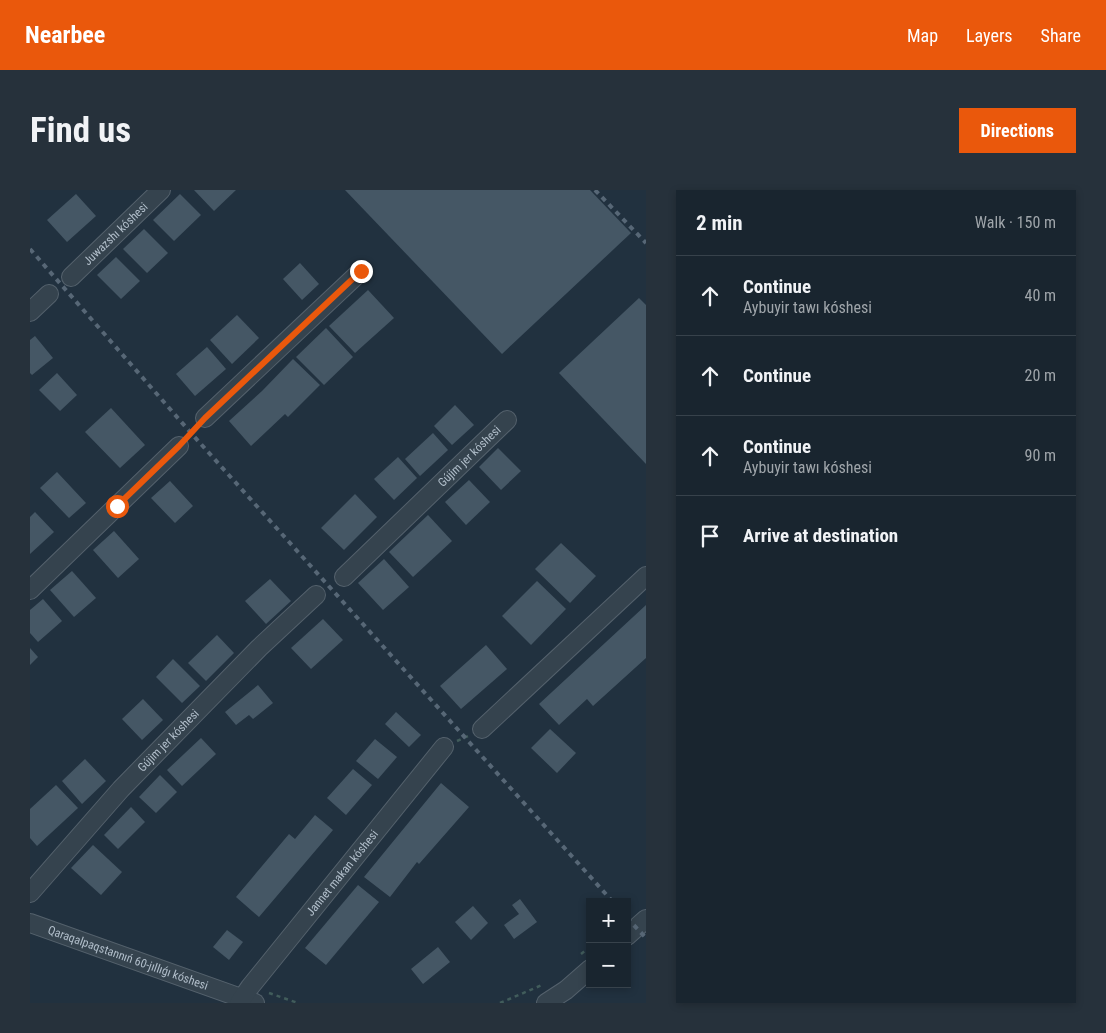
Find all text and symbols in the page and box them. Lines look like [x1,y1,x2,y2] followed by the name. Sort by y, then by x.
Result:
[25,21,105,49] text: Nearbee
[907,25,938,46] text: Map
[966,25,1013,46] text: Layers
[1041,25,1081,46] text: Share
[959,108,1076,153] button: Directions
[30,110,131,151] text: Find us
[81,200,151,268] street label: Juwazshı kóshesi
[696,211,743,235] text: 2 min
[975,213,1056,232] text: Walk · 150 m
[350,260,373,283] route end
[743,275,811,298] text: Continue
[696,282,724,310] icon: ahead
[1024,286,1056,305] text: 40 m
[743,298,872,317] text: Aybuyir tawı kóshesi
[696,362,724,390] icon: ahead
[743,364,811,387] text: Continue
[1024,366,1056,385] text: 20 m
[435,423,504,490] street label: Gújim jer kóshesi
[743,435,811,458] text: Continue
[696,442,724,470] icon: ahead
[1024,446,1056,465] text: 90 m
[743,458,872,477] text: Aybuyir tawı kóshesi
[106,495,129,518] route start
[696,522,724,550] icon: arrive
[743,524,898,547] text: Arrive at destination
[135,707,202,775] street label: Gújim jer kóshesi
[303,827,381,919] street label: Jannet makan kóshesi
[586,898,631,988] map controls
[586,898,631,943] button: +
[46,923,210,993] street label: Qaraqalpaqstannıń 60-jıllıǵı kóshesi
[586,943,631,988] button: −

